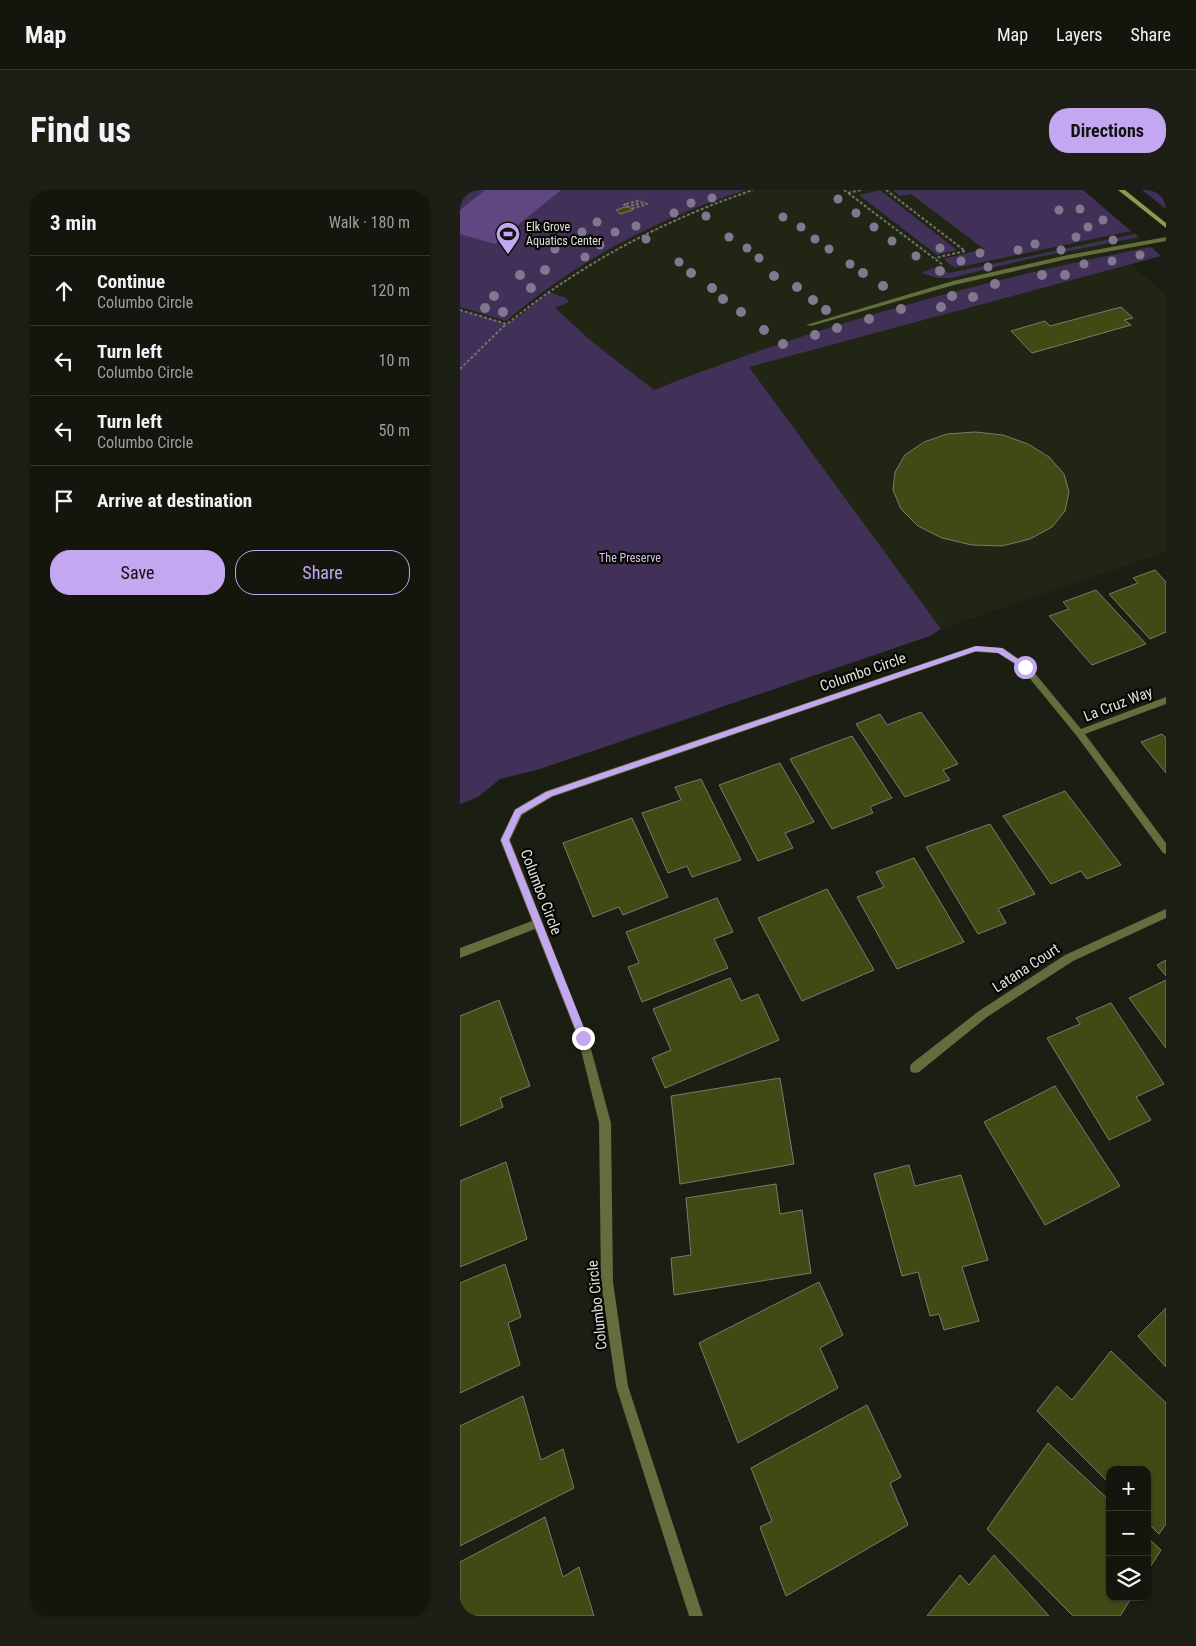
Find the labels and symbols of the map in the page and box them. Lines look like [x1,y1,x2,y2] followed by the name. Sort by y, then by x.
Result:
[526,220,602,248] place label: Elk Grove Aquatics Center
[495,221,521,255] sports icon: Elk Grove Aquatics Center
[599,551,661,565] park label: The Preserve
[817,649,909,695] street label: Columbo Circle
[1014,656,1037,679] route start
[1081,683,1155,725] street label: La Cruz Way
[516,847,566,937] street label: Columbo Circle
[989,940,1063,996] street label: Latana Court
[572,1027,595,1050] route end
[583,1259,611,1351] street label: Columbo Circle

